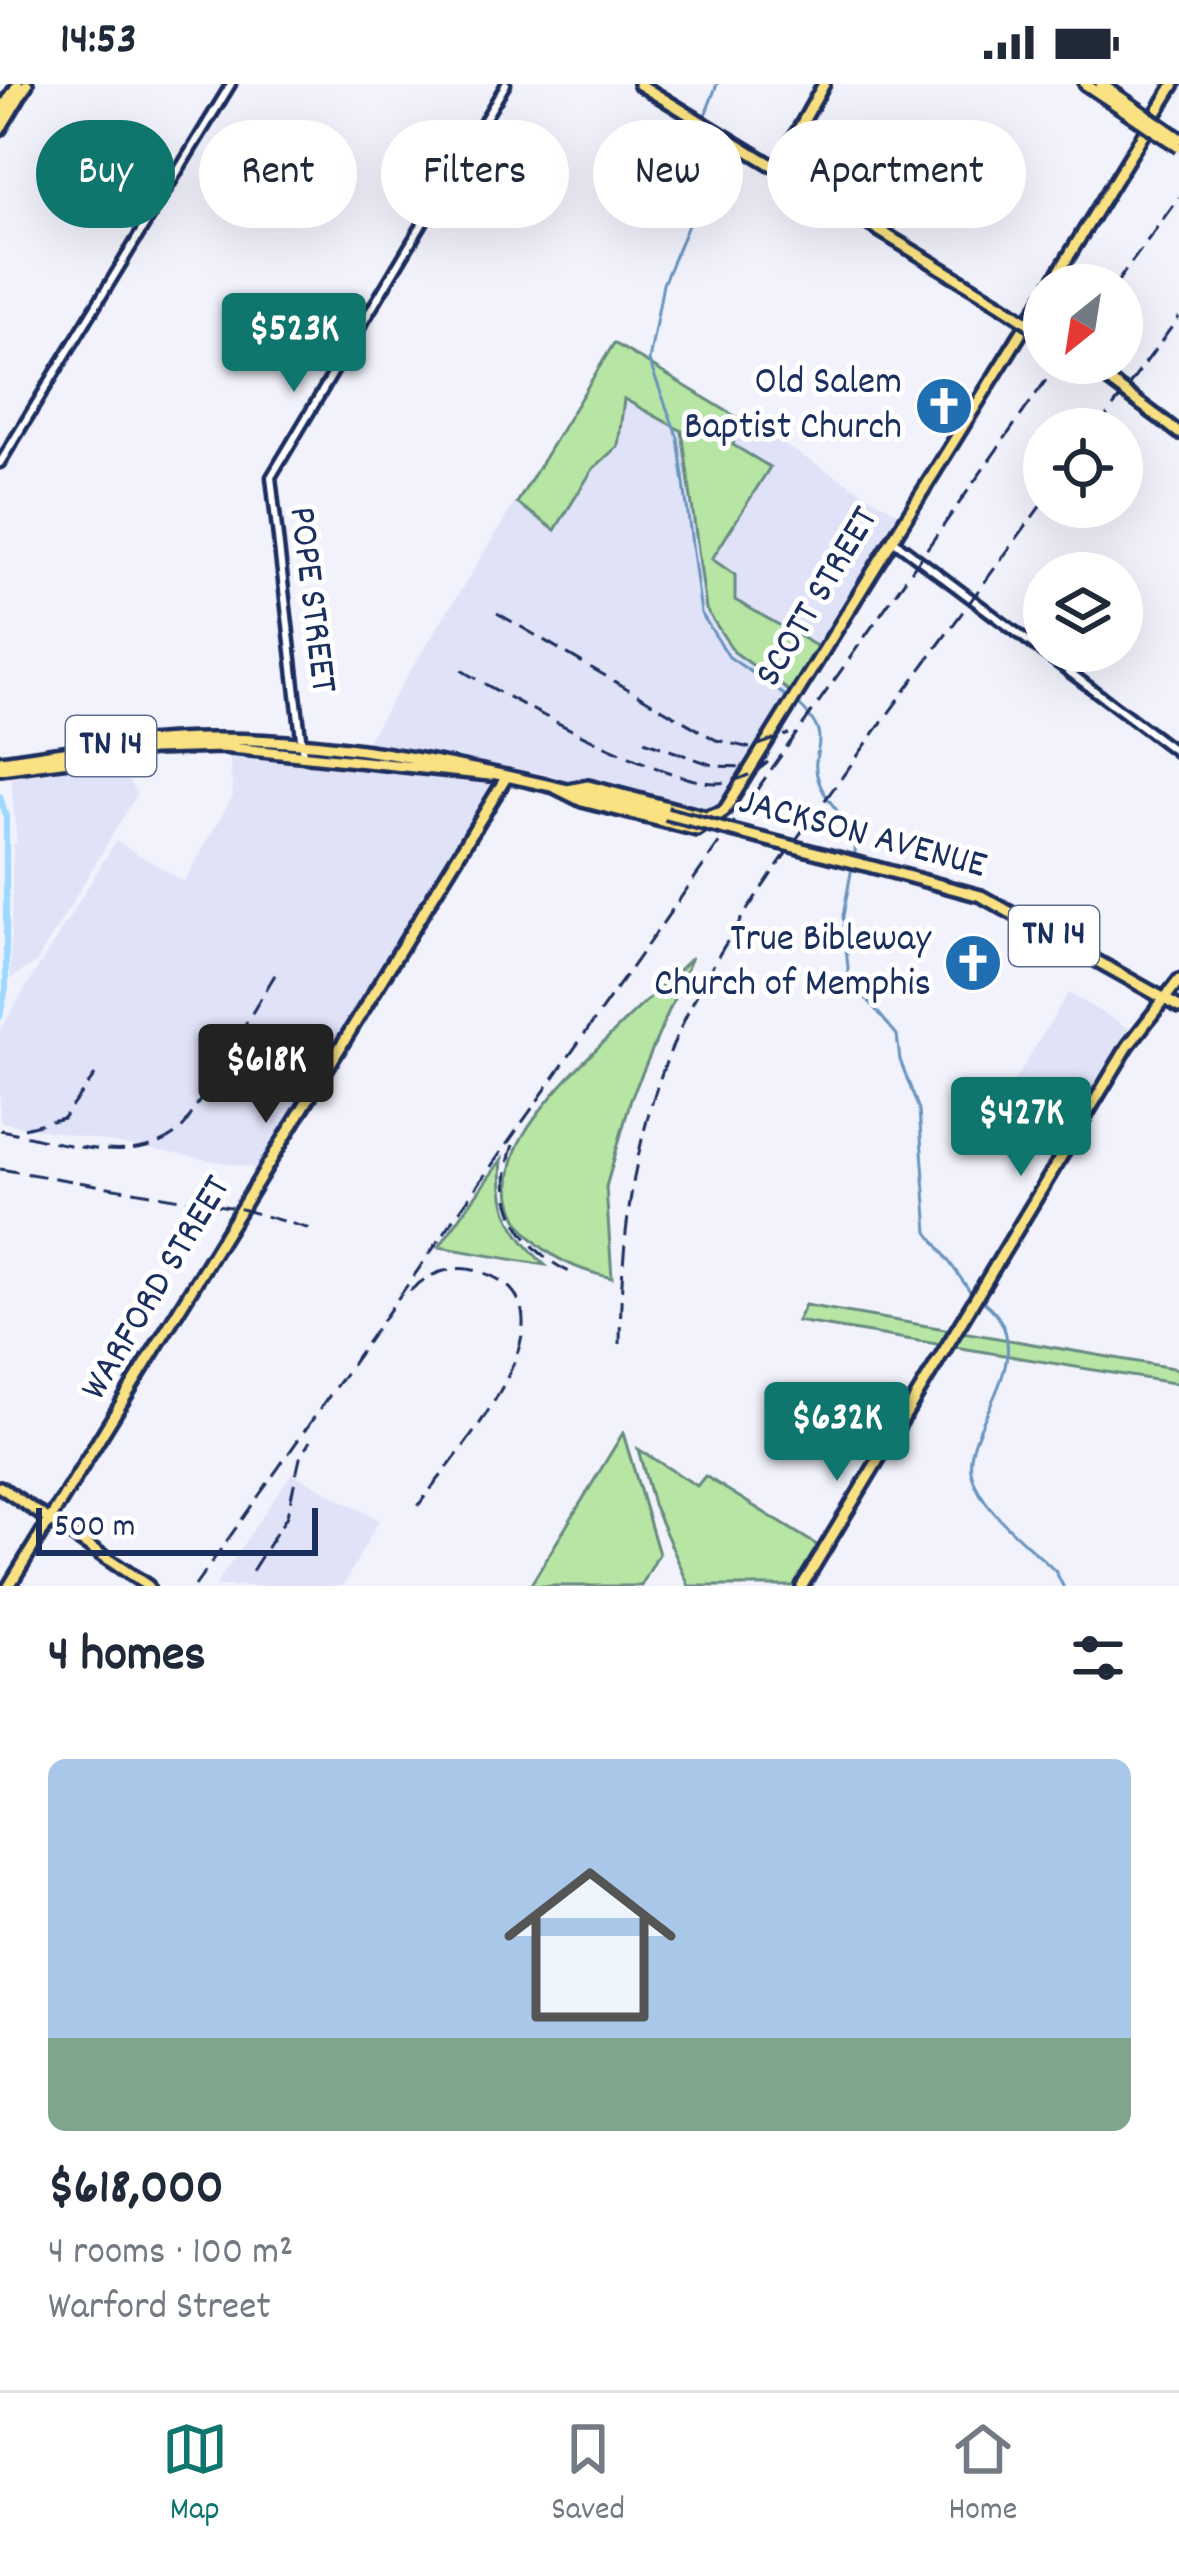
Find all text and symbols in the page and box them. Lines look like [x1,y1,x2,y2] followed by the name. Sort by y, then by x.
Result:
[60,10,137,74] text: 14:53
[36,120,175,228] chip: Buy
[199,120,357,228] chip: Rent
[381,120,569,228] chip: Filters
[593,120,743,228] chip: New
[767,120,1026,228] chip: Apartment
[1023,264,1143,384] north arrow
[1023,264,1143,672] map controls
[210,293,378,395] pin: $523K
[249,304,339,359] text: $523K
[684,357,902,457] place label: Old Salem Baptist Church
[913,375,975,437] church icon: Old Salem Baptist Church
[1023,408,1143,528] button: locate
[743,497,895,699] street label: SCOTT STREET
[271,504,349,697] street label: POPE STREET
[1023,552,1143,672] button: layers
[66,716,156,776] road number: TN 14
[732,777,992,896] street label: JACKSON AVENUE
[1009,906,1099,966] road number: TN 14
[654,914,932,1014] place label: True Bibleway Church of Memphis
[942,932,1004,994] church icon: True Bibleway Church of Memphis
[182,1024,350,1126] pin: $618K
[225,1035,307,1090] text: $618K
[937,1077,1105,1179] pin: $427K
[978,1088,1064,1143] text: $427K
[69,1166,247,1412] street label: WARFORD STREET
[753,1382,921,1484] pin: $632K
[791,1393,883,1448] text: $632K
[36,1502,318,1555] scale bar
[54,1505,135,1552] text: 500 m
[48,1622,206,1694] text: 4 homes
[1065,1625,1131,1691] icon: filters
[482,1837,698,2053] icon: home
[48,2155,224,2227] text: $618,000
[48,2227,293,2282] text: 4 rooms · 100 m²
[48,2282,271,2337] text: Warford Street
[162,2416,228,2535] tab: Map
[551,2416,625,2535] tab: Saved
[948,2416,1017,2535] tab: Home

